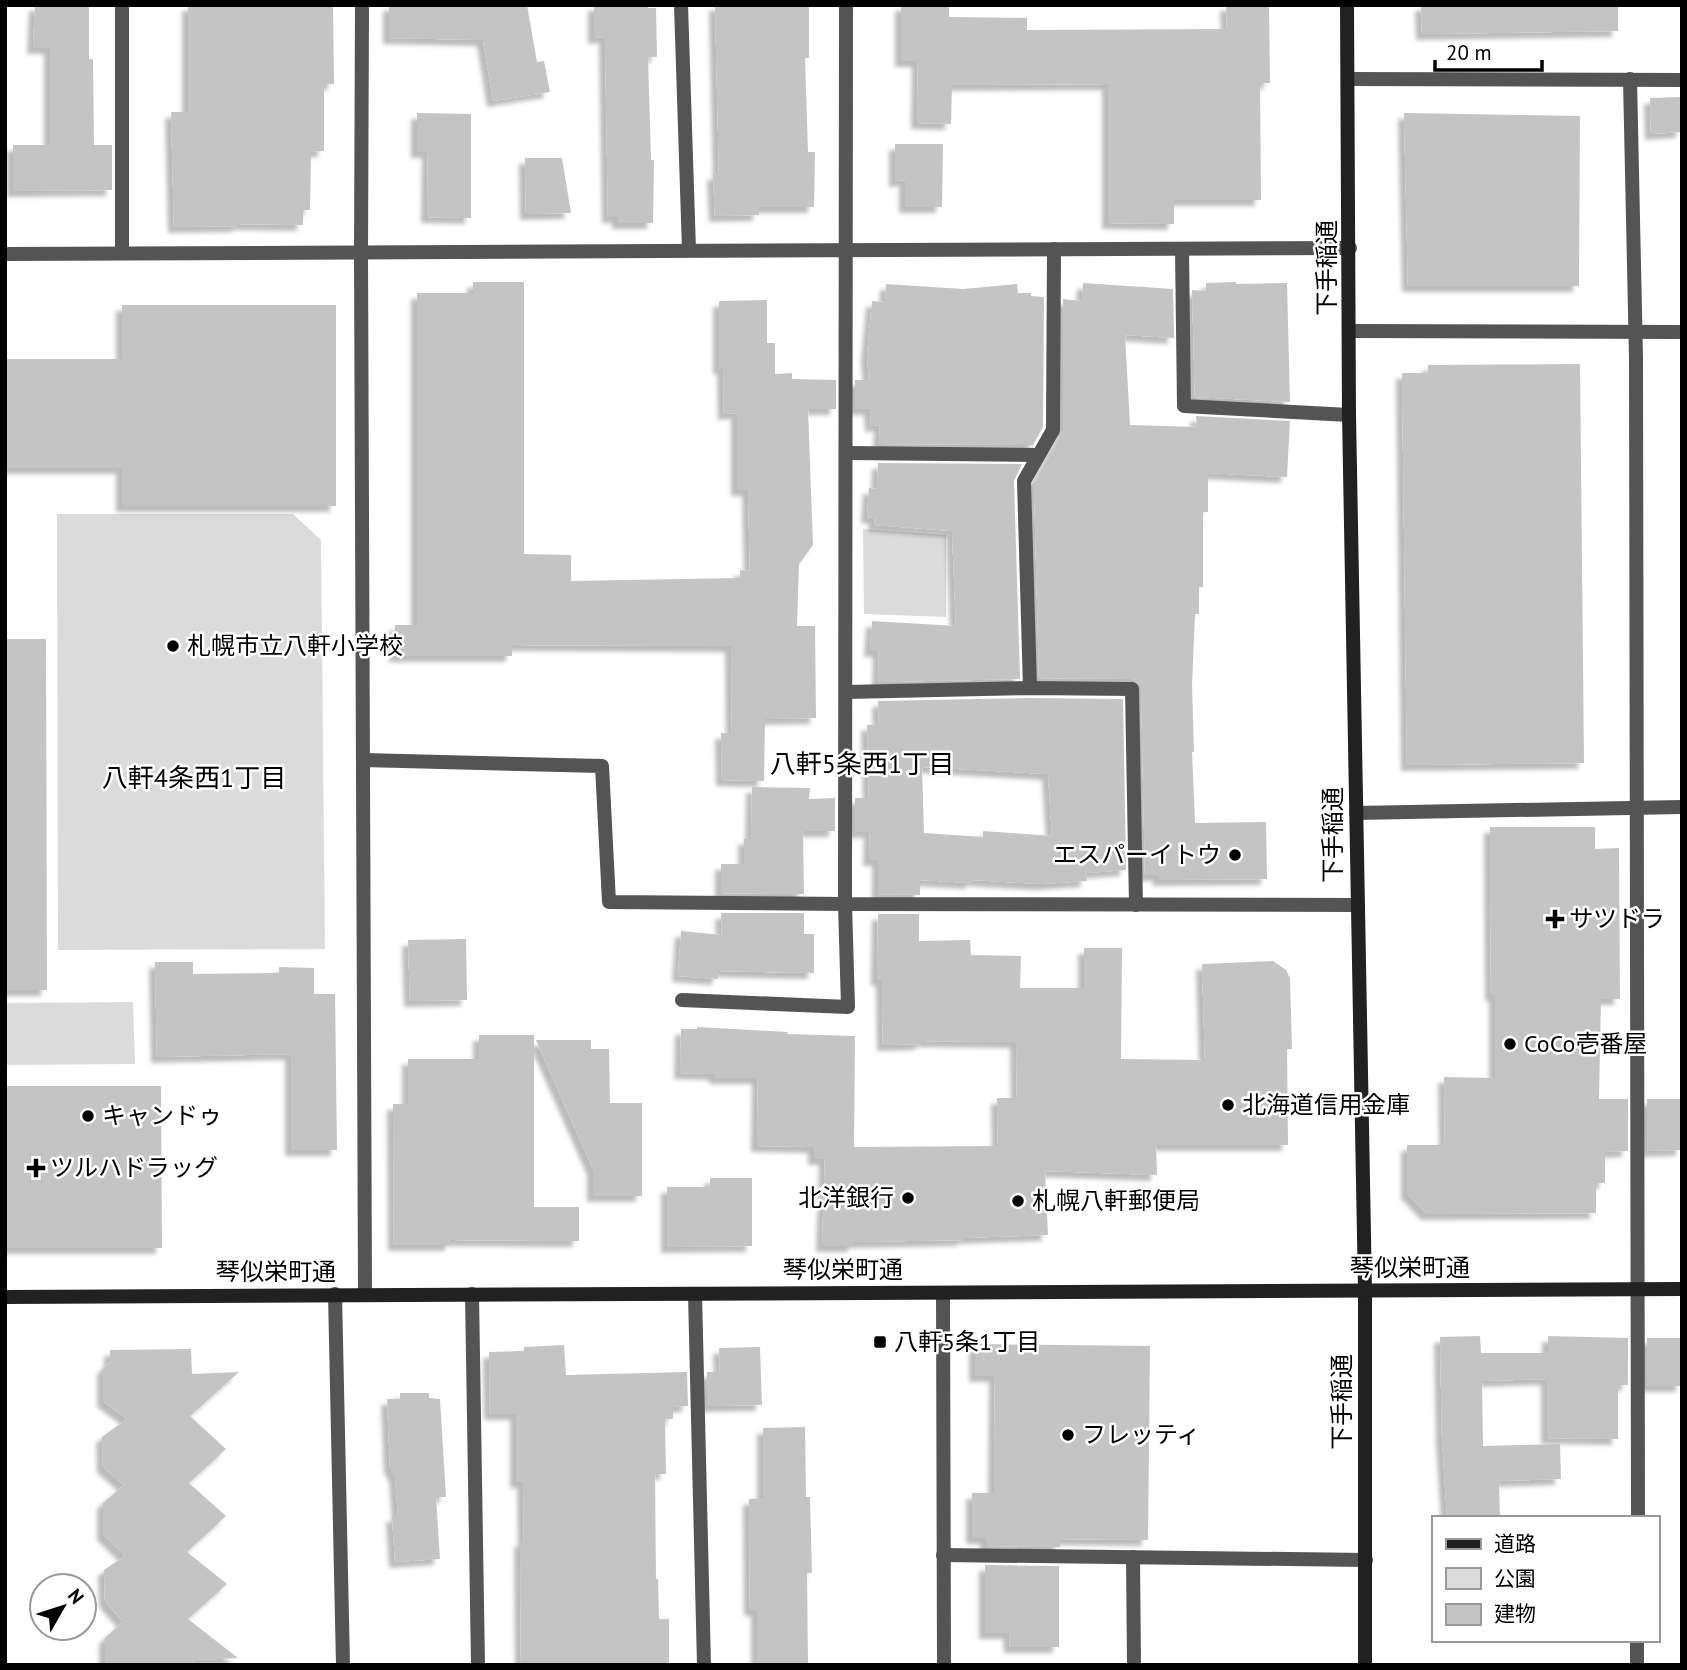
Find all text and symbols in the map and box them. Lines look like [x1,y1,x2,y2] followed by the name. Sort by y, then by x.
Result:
[1435,28,1542,72] scale bar
[1446,39,1492,66] text: 20 m
[1311,220,1342,316] street label: 下手稲通
[187,630,403,661] place label: 札幌市立八軒小学校
[165,638,181,654] marker: 札幌市立八軒小学校
[770,747,954,780] district label: 八軒5条西1丁目
[102,761,286,794] district label: 八軒4条西1丁目
[1317,787,1348,883] street label: 下手稲通
[1053,839,1221,870] place label: エスパーイトウ
[1227,847,1243,863] marker: エスパーイトウ
[1569,903,1665,934] place label: サツドラ
[1547,911,1563,927] marker: サツドラ
[1524,1028,1647,1059] place label: CoCo壱番屋
[1502,1036,1518,1052] marker: CoCo壱番屋
[1242,1089,1410,1120] place label: 北海道信用金庫
[1220,1097,1236,1113] marker: 北海道信用金庫
[102,1100,222,1131] place label: キャンドゥ
[80,1108,96,1124] marker: キャンドゥ
[50,1152,218,1183] place label: ツルハドラッグ
[28,1160,44,1176] marker: ツルハドラッグ
[798,1182,894,1213] place label: 北洋銀行
[1032,1185,1200,1216] place label: 札幌八軒郵便局
[900,1190,916,1206] marker: 北洋銀行
[1010,1193,1026,1209] marker: 札幌八軒郵便局
[1350,1252,1470,1283] street label: 琴似栄町通
[783,1254,903,1285] street label: 琴似栄町通
[216,1256,336,1287] street label: 琴似栄町通
[894,1326,1040,1357] place label: 八軒5条1丁目
[872,1334,888,1350] marker: 八軒5条1丁目
[1326,1354,1357,1450] street label: 下手稲通
[1082,1419,1201,1450] place label: フレッティ
[1060,1427,1076,1443] marker: フレッティ
[1432,1516,1659,1642] legend
[1494,1530,1536,1557] text: 道路
[1494,1565,1536,1592] text: 公園
[28,1572,98,1642] north arrow
[63,1584,89,1609] text: N
[1494,1600,1536,1627] text: 建物

